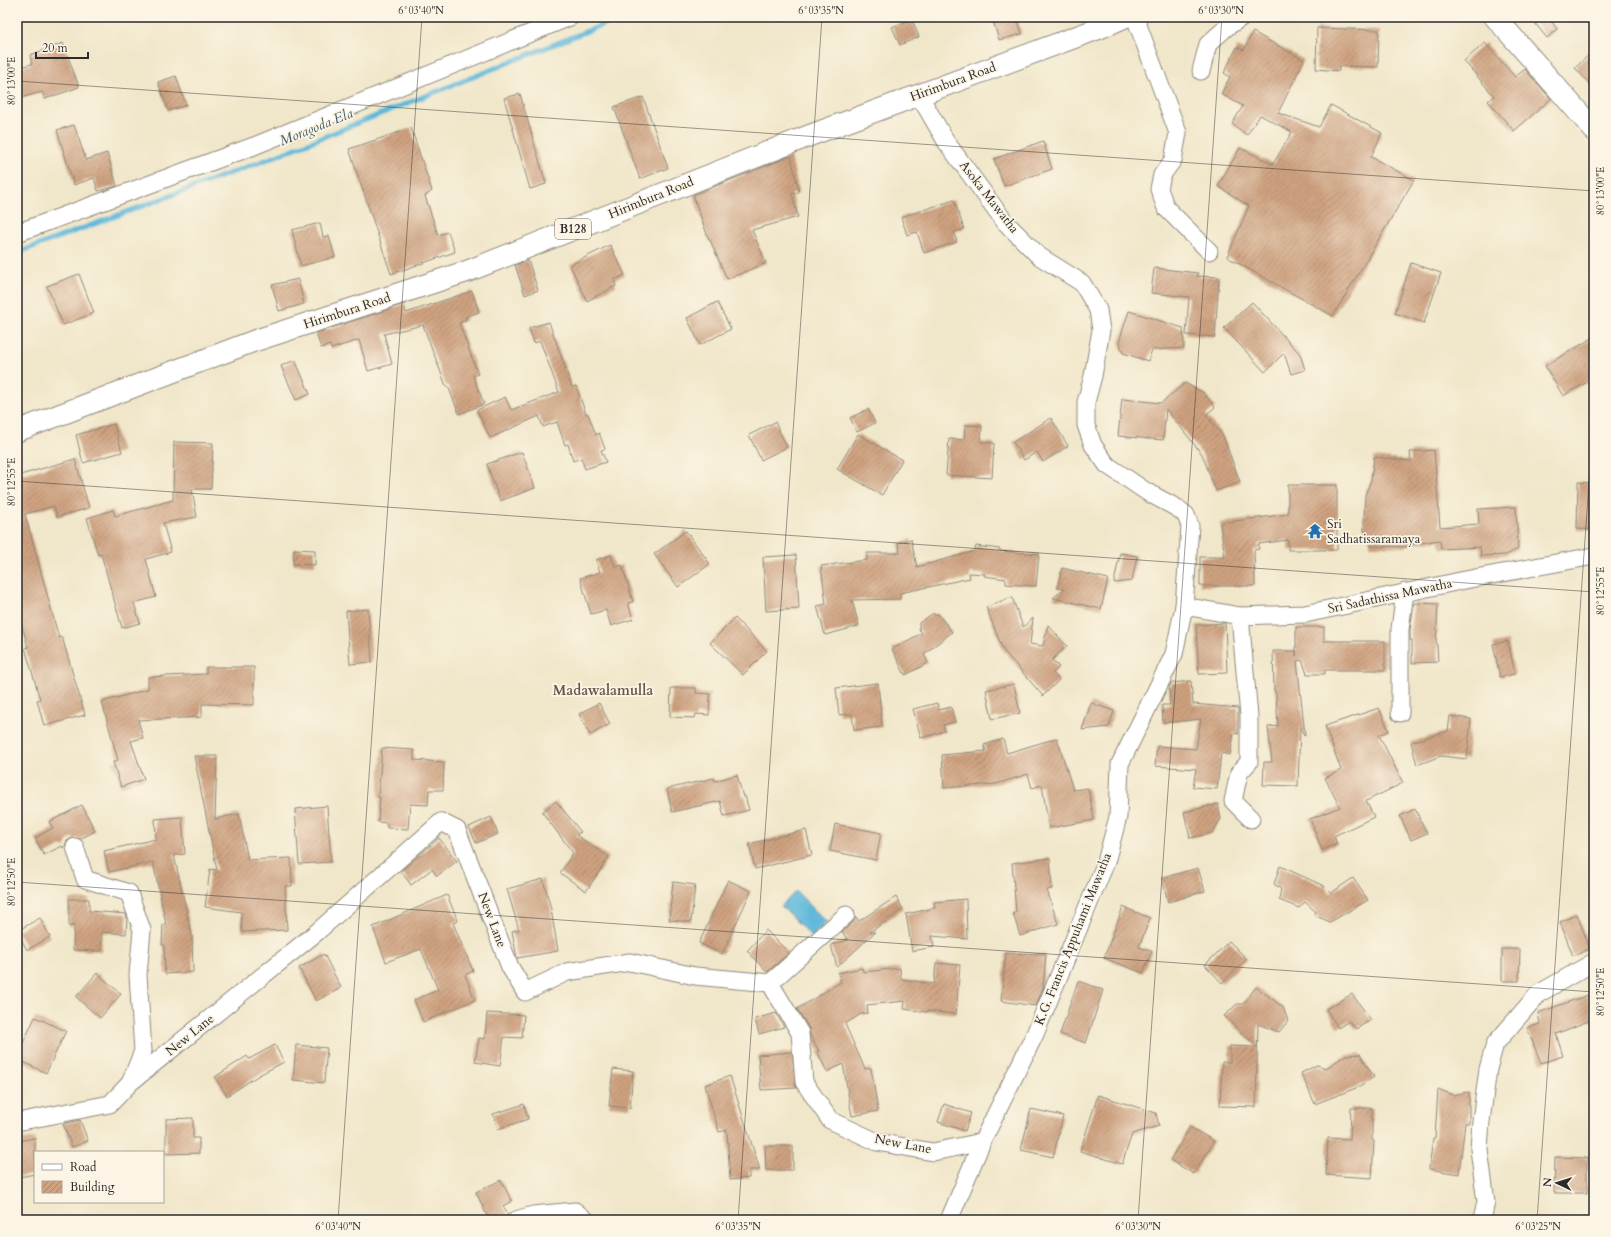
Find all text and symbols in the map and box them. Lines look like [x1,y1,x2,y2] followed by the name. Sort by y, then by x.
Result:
[398,4,444,18] text: 6°03'40"N
[798,4,844,18] text: 6°03'35"N
[1198,4,1244,18] text: 6°03'30"N
[36,34,88,60] scale bar
[42,40,69,56] text: 20 m
[5,57,19,105] text: 80°13'00"E
[907,58,999,106] street label: Hirimbura Road
[276,104,356,150] water label: Moragoda Ela
[955,157,1023,237] street label: Asoka Mawatha
[1594,167,1608,215] text: 80°13'00"E
[606,173,696,223] street label: Hirimbura Road
[555,219,591,239] road number: B128
[301,288,393,334] street label: Hirimbura Road
[5,458,19,506] text: 80°12'55"E
[1327,515,1421,548] place label: Sri Sadhatissaramaya
[1306,522,1324,540] temple icon: Sri Sadhatissaramaya
[1594,567,1608,615] text: 80°12'55"E
[1326,574,1454,618] street label: Sri Sadathissa Mawatha
[553,681,653,700] district label: Madawalamulla
[1030,850,1116,1028] street label: K.G. Francis Appuhami Mawatha
[5,858,19,906] text: 80°12'50"E
[473,890,511,950] street label: New Lane
[1594,968,1608,1016] text: 80°12'50"E
[162,1010,218,1060] street label: New Lane
[873,1130,933,1158] street label: New Lane
[34,1151,164,1203] legend
[70,1159,97,1175] text: Road
[1537,1163,1577,1203] north arrow
[1540,1177,1555,1188] text: N
[70,1179,115,1195] text: Building
[315,1220,361,1234] text: 6°03'40"N
[715,1220,761,1234] text: 6°03'35"N
[1115,1220,1161,1234] text: 6°03'30"N
[1515,1220,1561,1234] text: 6°03'25"N

